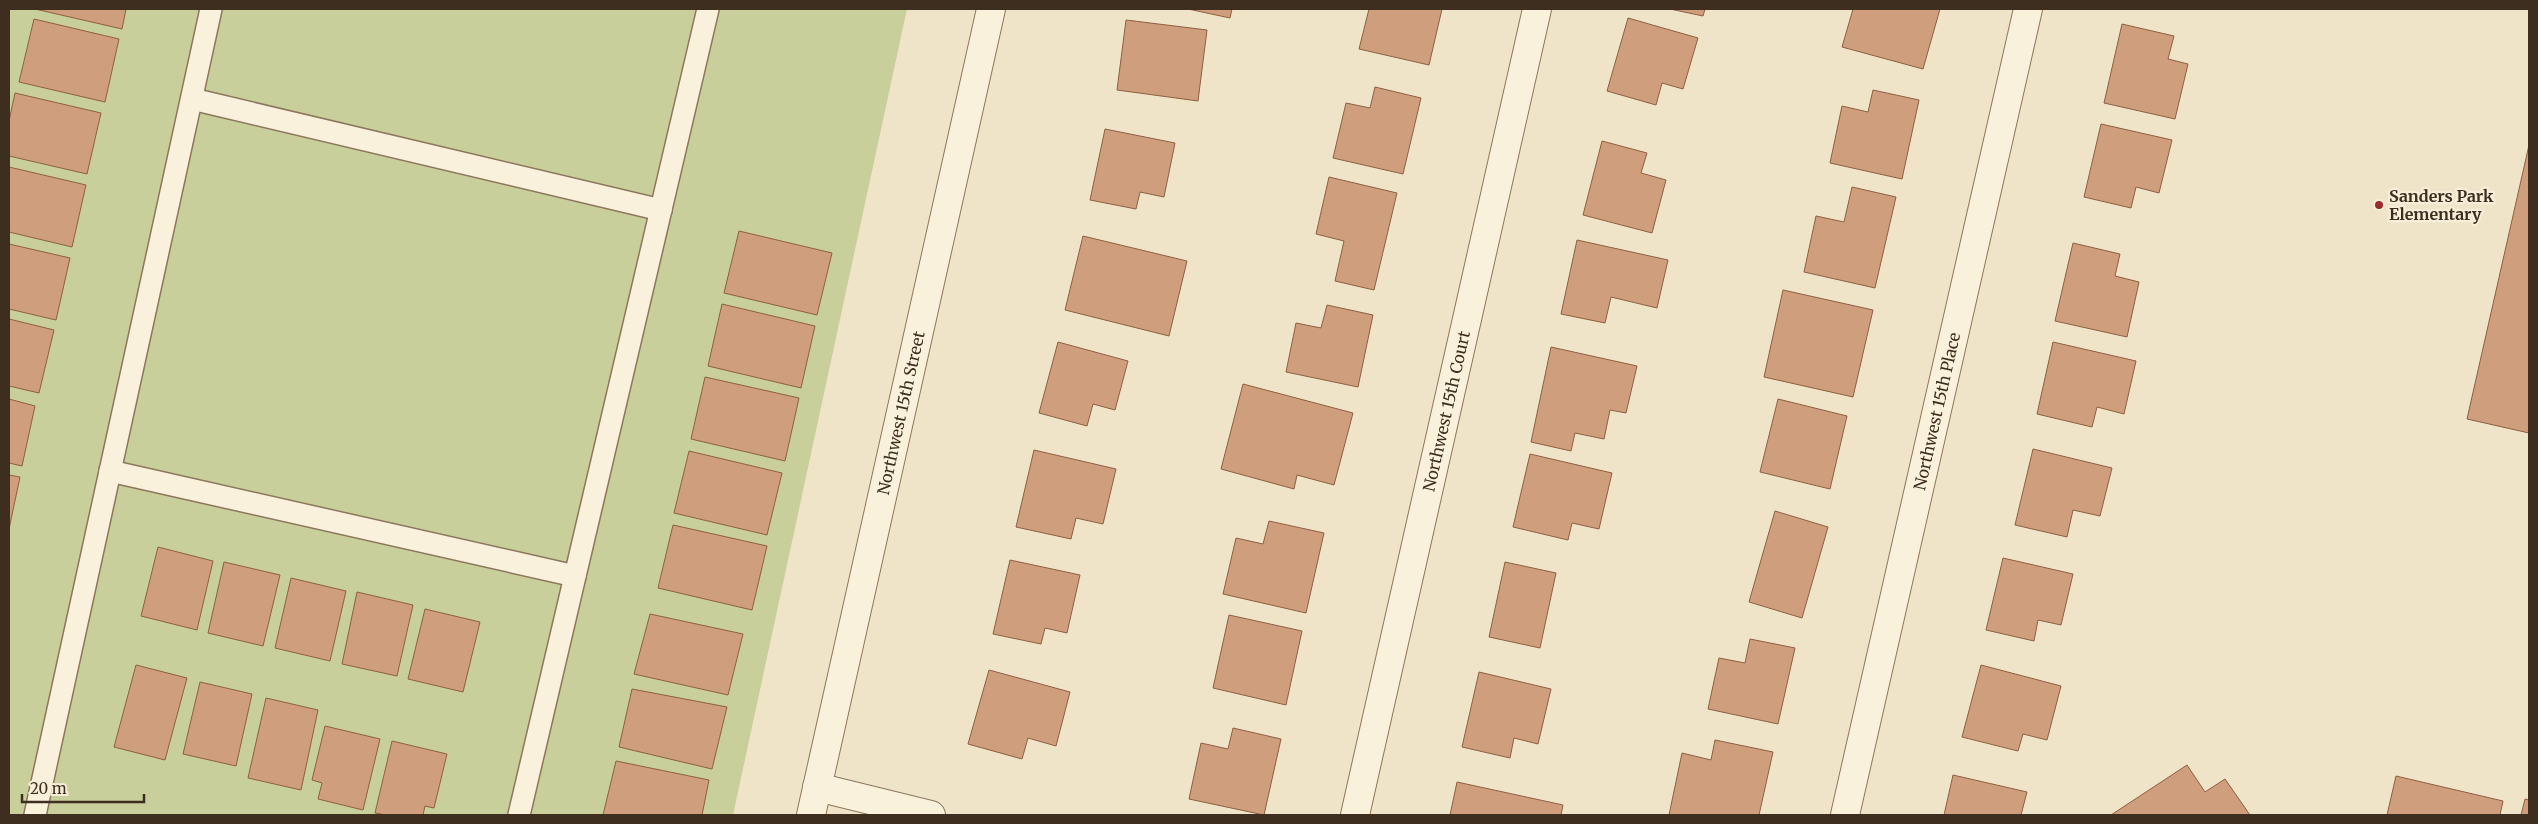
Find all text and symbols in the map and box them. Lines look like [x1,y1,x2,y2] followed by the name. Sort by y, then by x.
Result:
[2389,186,2494,224] place label: Sanders Park Elementary
[2373,199,2385,211] marker: Sanders Park Elementary
[1418,328,1474,493] street label: Northwest 15th Court
[873,329,929,497] street label: Northwest 15th Street
[1909,330,1964,492] street label: Northwest 15th Place
[22,772,145,804] scale bar
[30,779,67,798] text: 20 m

